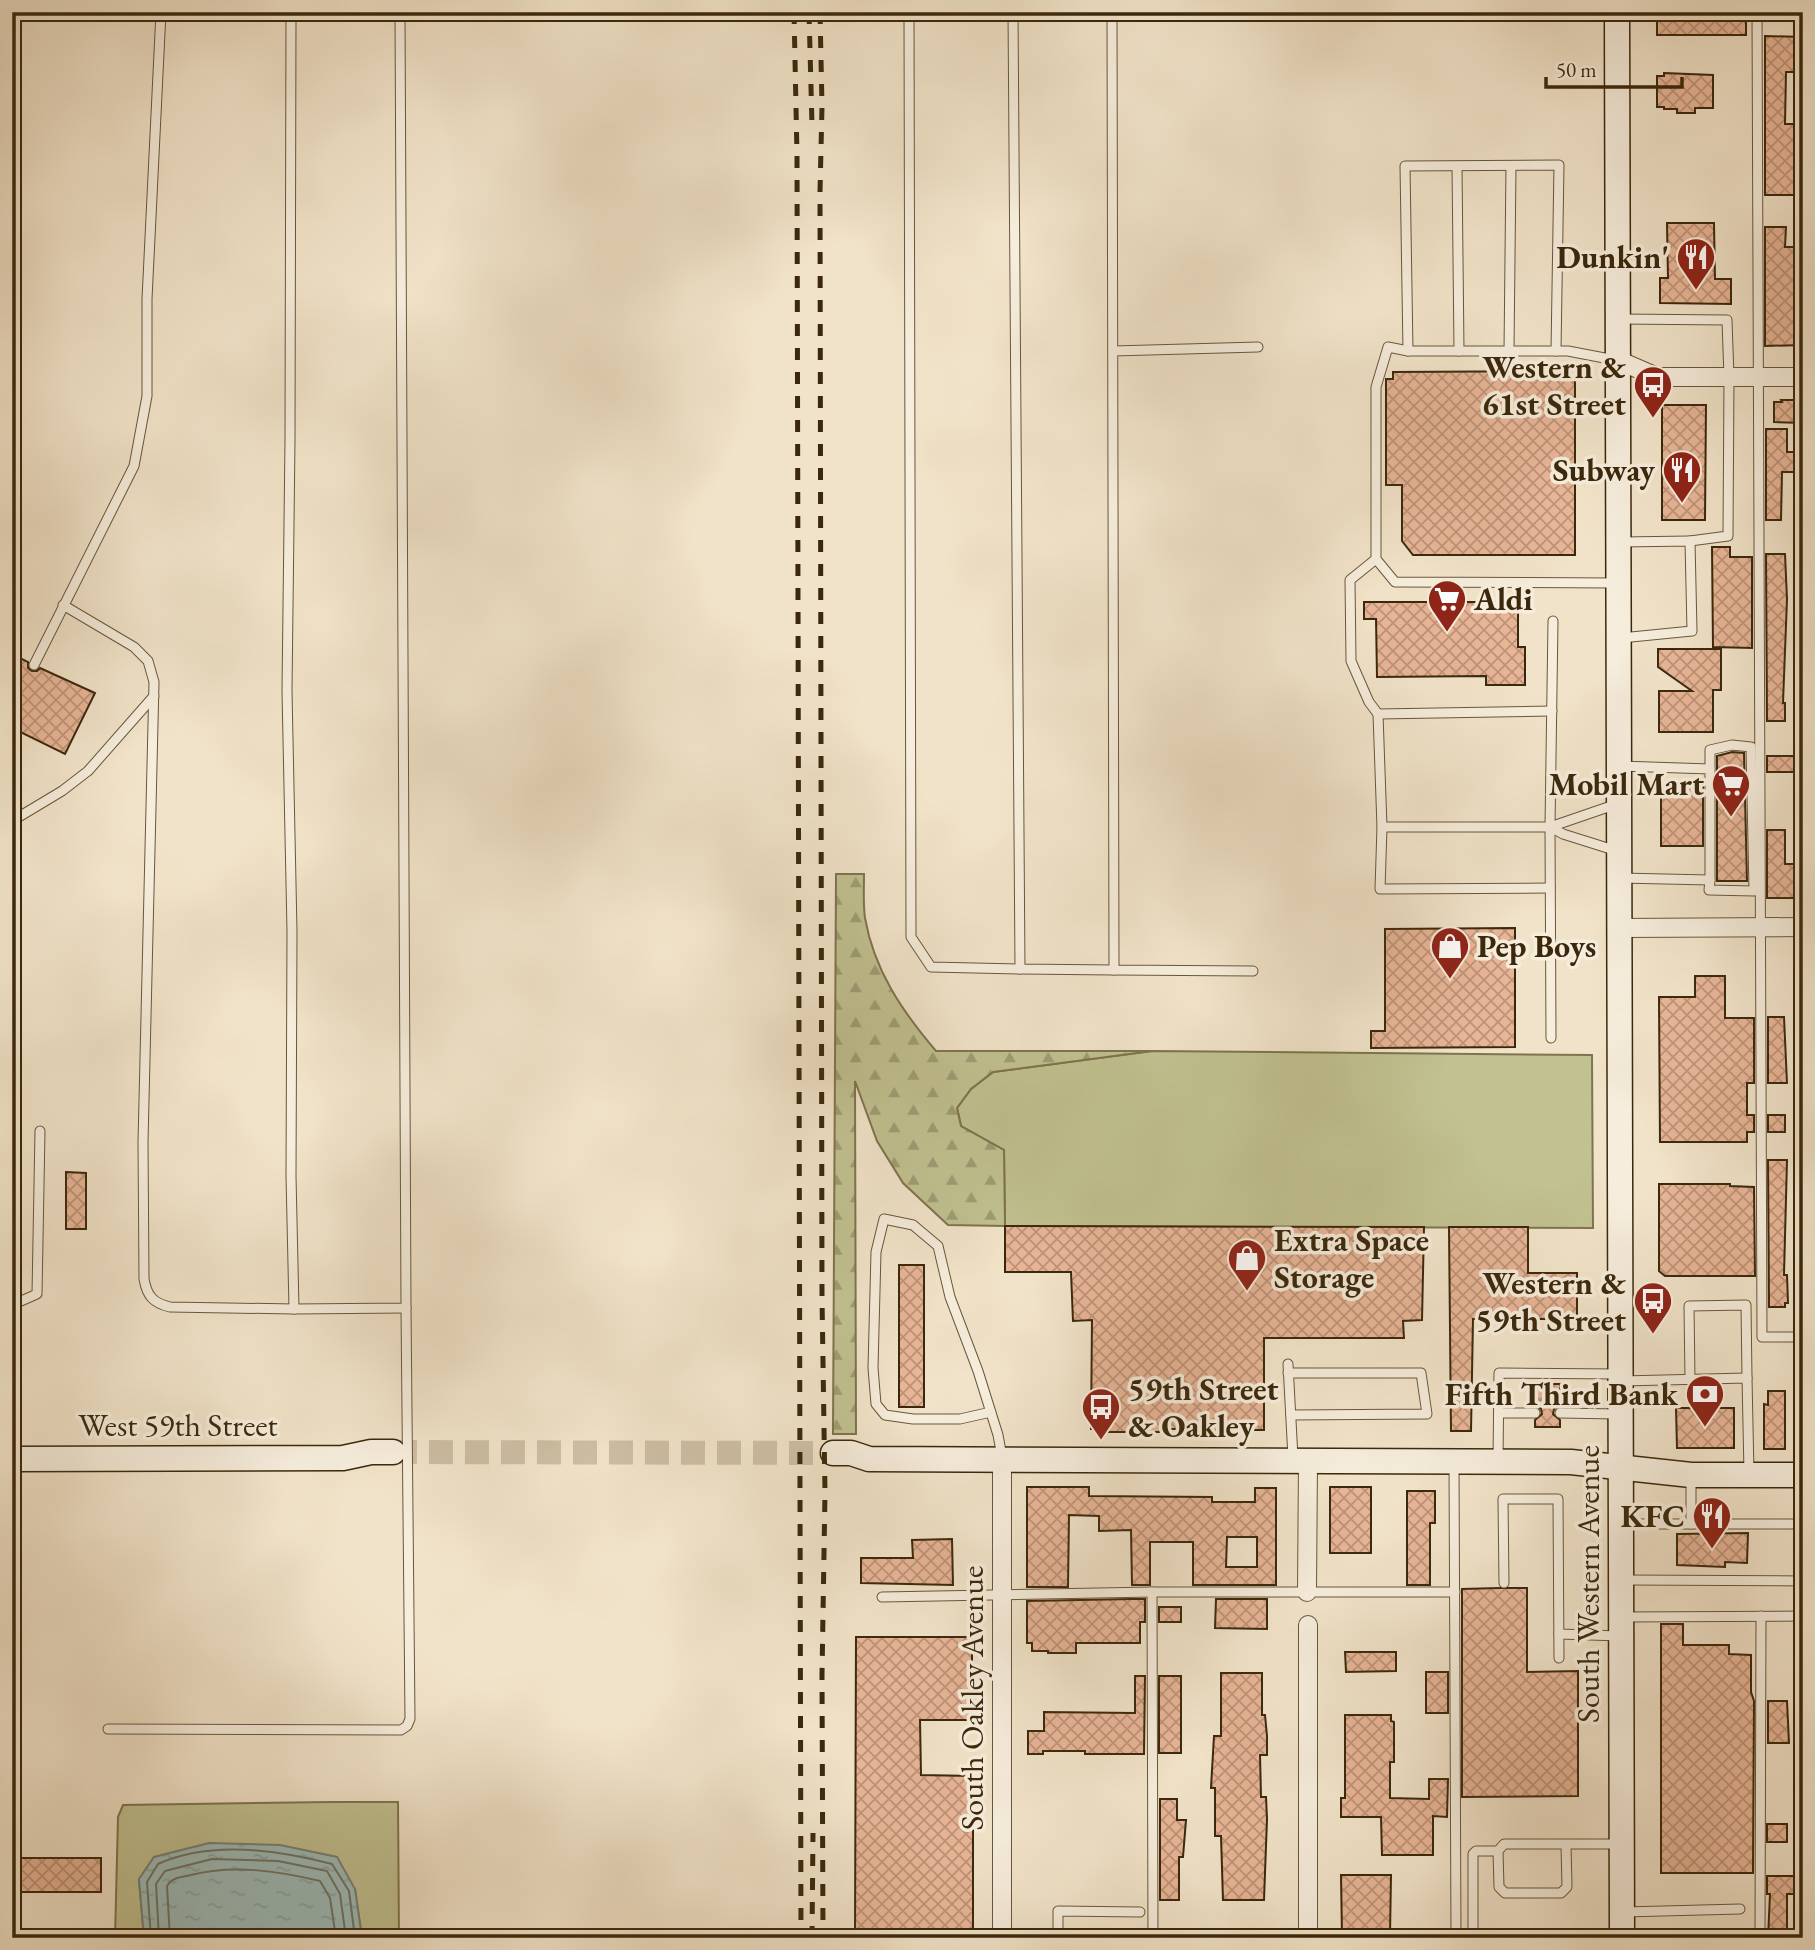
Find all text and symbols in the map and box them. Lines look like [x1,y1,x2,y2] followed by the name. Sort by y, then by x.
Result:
[1546,46,1682,90] scale bar
[1556,56,1597,83] text: 50 m
[1556,236,1669,278] place label: Dunkin'
[1675,236,1717,291] restaurant icon: Dunkin'
[1482,346,1626,425] place label: Western & 61st Street
[1632,364,1674,419] bus stop icon: Western & 61st Street
[1553,449,1656,491] place label: Subway
[1661,449,1703,504] restaurant icon: Subway
[1426,578,1468,633] supermarket icon: Aldi
[1473,578,1533,620] place label: Aldi
[1549,763,1704,805] place label: Mobil Mart
[1710,763,1752,818] supermarket icon: Mobil Mart
[1429,925,1471,980] shop icon: Pep Boys
[1477,925,1596,967] place label: Pep Boys
[1274,1219,1429,1298] place label: Extra Space Storage
[1226,1237,1268,1292] shop icon: Extra Space Storage
[1475,1262,1626,1341] place label: Western & 59th Street
[1632,1280,1674,1335] bus stop icon: Western & 59th Street
[1128,1368,1279,1447] place label: 59th Street & Oakley
[1445,1373,1679,1415] place label: Fifth Third Bank
[1684,1373,1726,1428] bank icon: Fifth Third Bank
[1080,1386,1122,1441] bus stop icon: 59th Street & Oakley
[78,1404,278,1446] street label: West 59th Street
[1567,1445,1609,1723] street label: South Western Avenue
[1620,1495,1685,1537] place label: KFC
[1691,1495,1733,1550] restaurant icon: KFC
[951,1565,993,1831] street label: South Oakley Avenue

